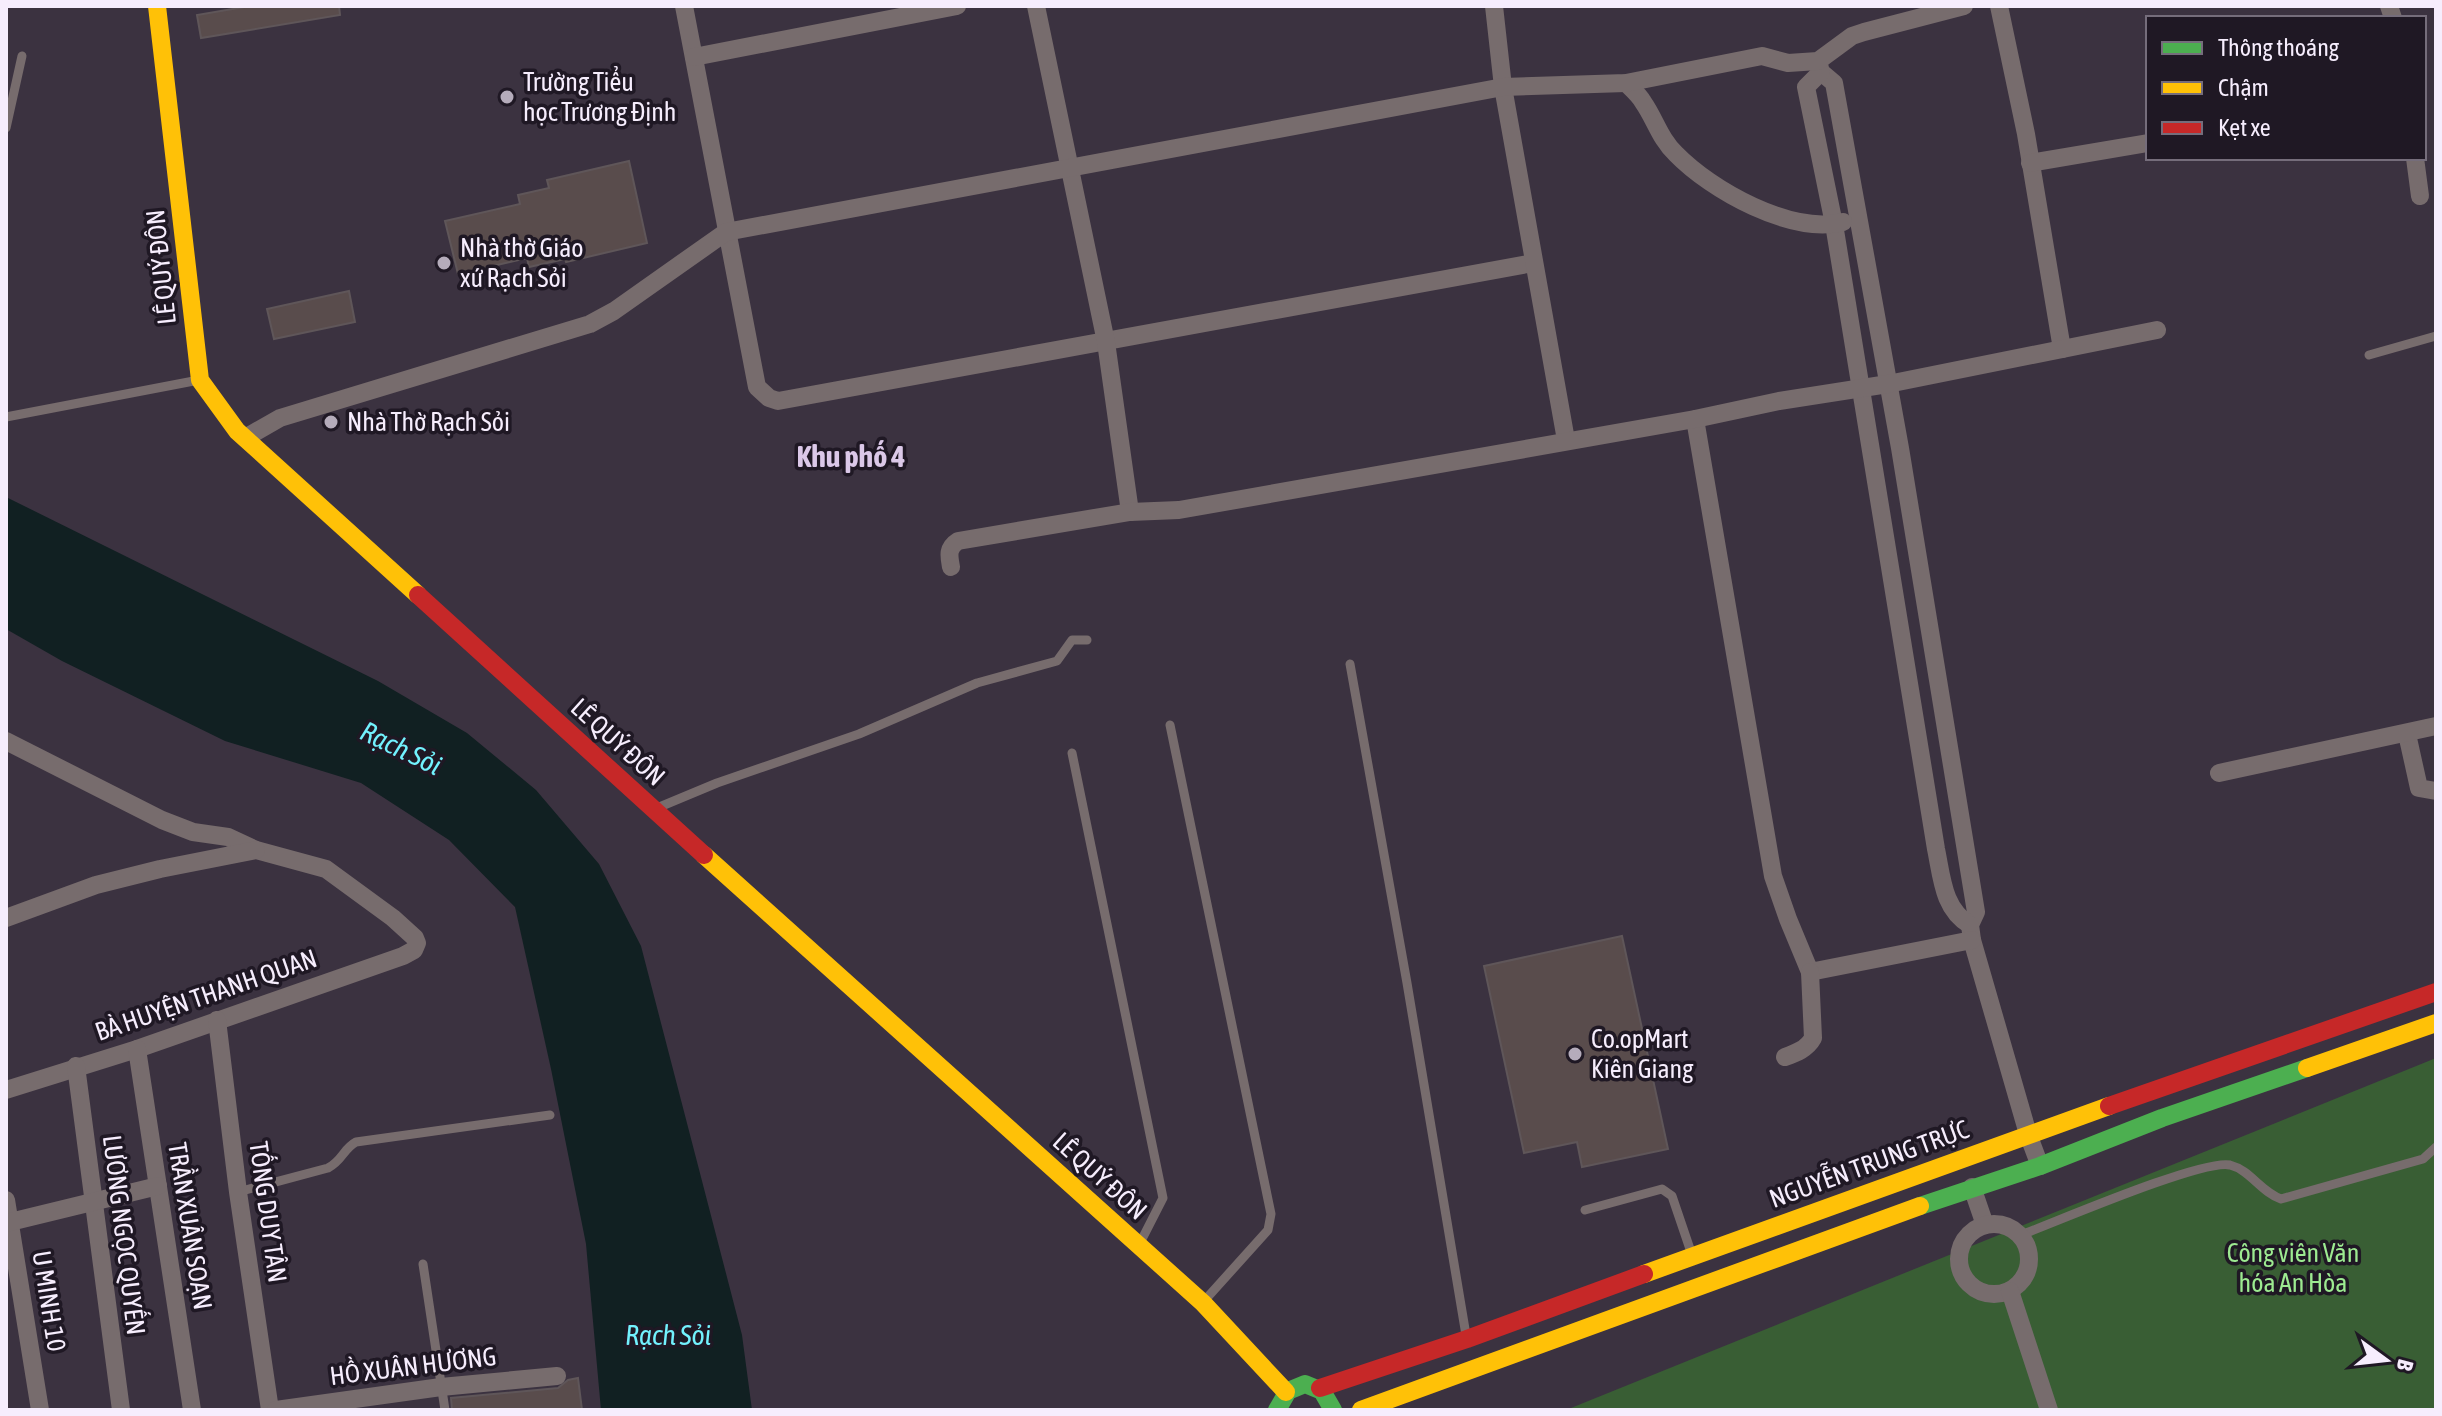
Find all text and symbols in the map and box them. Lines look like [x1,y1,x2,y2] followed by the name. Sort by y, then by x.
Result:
[2146,16,2426,160] legend
[2218,34,2340,61] text: Thông thoáng
[523,65,676,127] place label: Trường Tiểu học Trương Định
[2218,74,2269,101] text: Chậm
[498,88,516,106] marker: Trường Tiểu học Trương Định
[2218,114,2271,141] text: Kẹt xe
[140,208,182,326] street label: LÊ QUÝ ĐÔN
[460,233,584,293] place label: Nhà thờ Giáo xứ Rạch Sỏi
[435,254,453,272] marker: Nhà thờ Giáo xứ Rạch Sỏi
[347,407,510,437] place label: Nhà Thờ Rạch Sỏi
[322,413,340,431] marker: Nhà Thờ Rạch Sỏi
[797,439,905,473] district label: Khu phố 4
[565,692,671,792] street label: LÊ QUÝ ĐÔN
[355,715,447,781] water label: Rạch Sỏi
[91,943,321,1047] street label: BÀ HUYỆN THANH QUAN
[1591,1024,1694,1084] place label: Co.opMart Kiên Giang
[1566,1045,1584,1063] marker: Co.opMart Kiên Giang
[1765,1112,1973,1214] street label: NGUYỄN TRUNG TRỰC
[1047,1126,1153,1226] street label: LÊ QUÝ ĐÔN
[97,1133,154,1337] street label: LƯƠNG NGỌC QUYẾN
[243,1139,296,1285] street label: TỐNG DUY TÂN
[162,1140,221,1312] street label: TRẦN XUÂN SOẠN
[2227,1238,2359,1298] park label: Công viên Văn hóa An Hòa
[26,1249,72,1353] street label: U MINH 10
[625,1319,711,1351] water label: Rạch Sỏi
[2346,1320,2426,1400] north arrow
[328,1338,498,1391] street label: HỒ XUÂN HƯƠNG
[2391,1357,2419,1374] text: B

